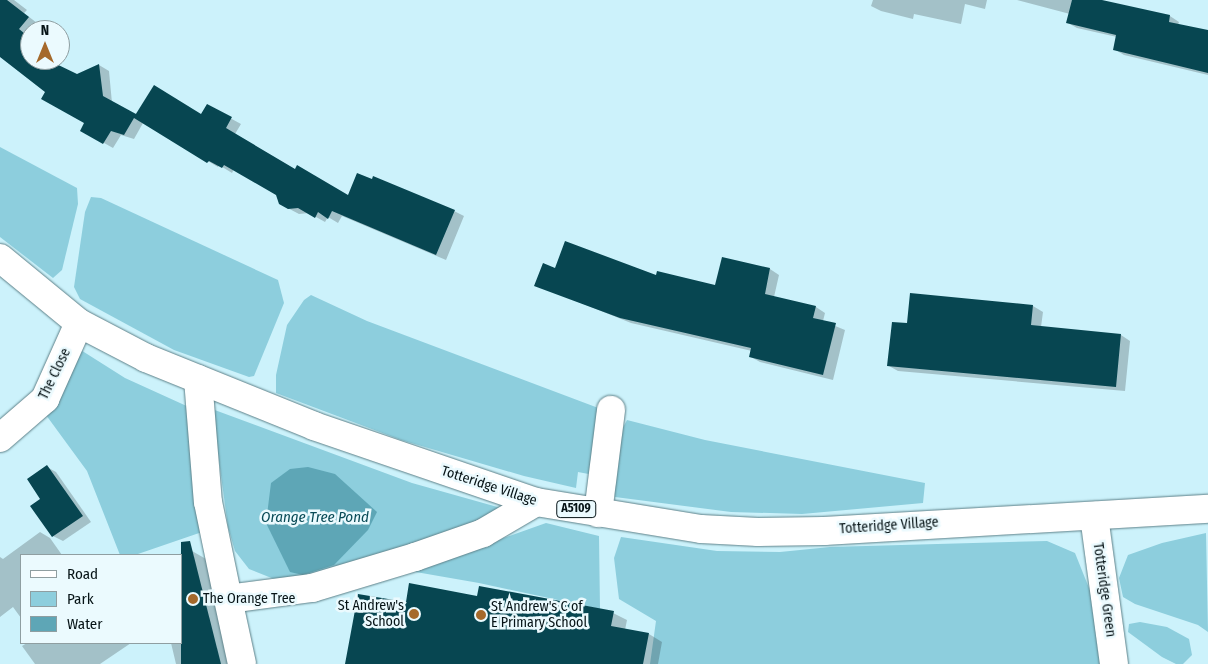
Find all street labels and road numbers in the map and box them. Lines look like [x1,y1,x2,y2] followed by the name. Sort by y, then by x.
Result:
[35,346,75,402] street label: The Close
[439,463,539,509] street label: Totteridge Village
[556,499,596,518] road number: A5109
[839,514,939,538] street label: Totteridge Village
[1089,542,1119,638] street label: Totteridge Green

